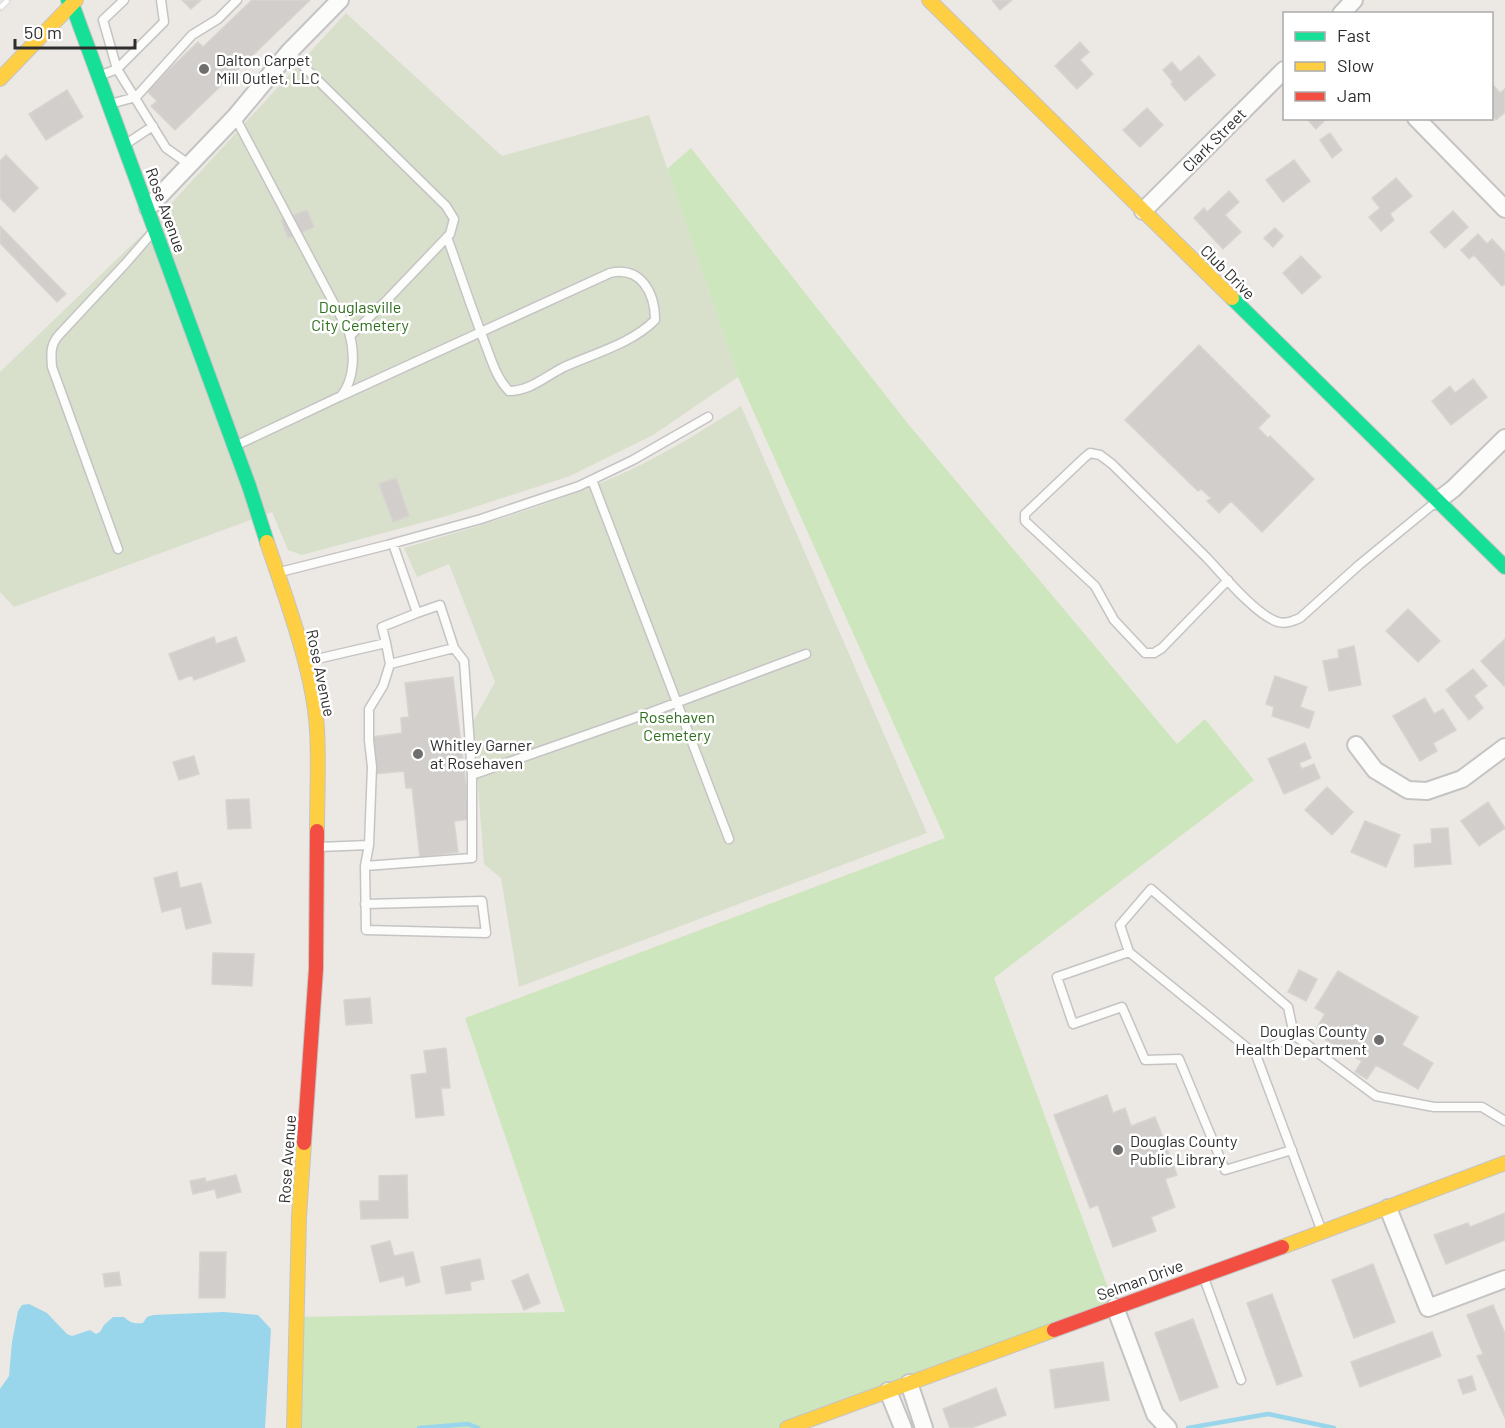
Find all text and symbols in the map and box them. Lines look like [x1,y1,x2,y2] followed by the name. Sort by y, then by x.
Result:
[15,12,135,50] scale bar
[1283,12,1493,120] legend
[24,21,62,43] text: 50 m
[1337,24,1371,46] text: Fast
[216,50,320,87] place label: Dalton Carpet Mill Outlet, LLC
[1337,54,1374,76] text: Slow
[197,62,211,76] marker: Dalton Carpet Mill Outlet, LLC
[1337,84,1371,106] text: Jam
[1178,104,1249,175] street label: Clark Street
[142,165,191,255] street label: Rose Avenue
[1197,240,1260,303] street label: Club Drive
[311,297,409,334] park label: Douglasville City Cemetery
[303,628,340,718] street label: Rose Avenue
[639,707,715,744] park label: Rosehaven Cemetery
[430,735,532,772] place label: Whitley Garner at Rosehaven
[411,747,425,761] marker: Whitley Garner at Rosehaven
[1235,1021,1368,1058] place label: Douglas County Health Department
[1372,1033,1386,1047] marker: Douglas County Health Department
[274,1114,299,1204] street label: Rose Avenue
[1130,1131,1238,1168] place label: Douglas County Public Library
[1111,1143,1125,1157] marker: Douglas County Public Library
[1094,1255,1186,1304] street label: Selman Drive

